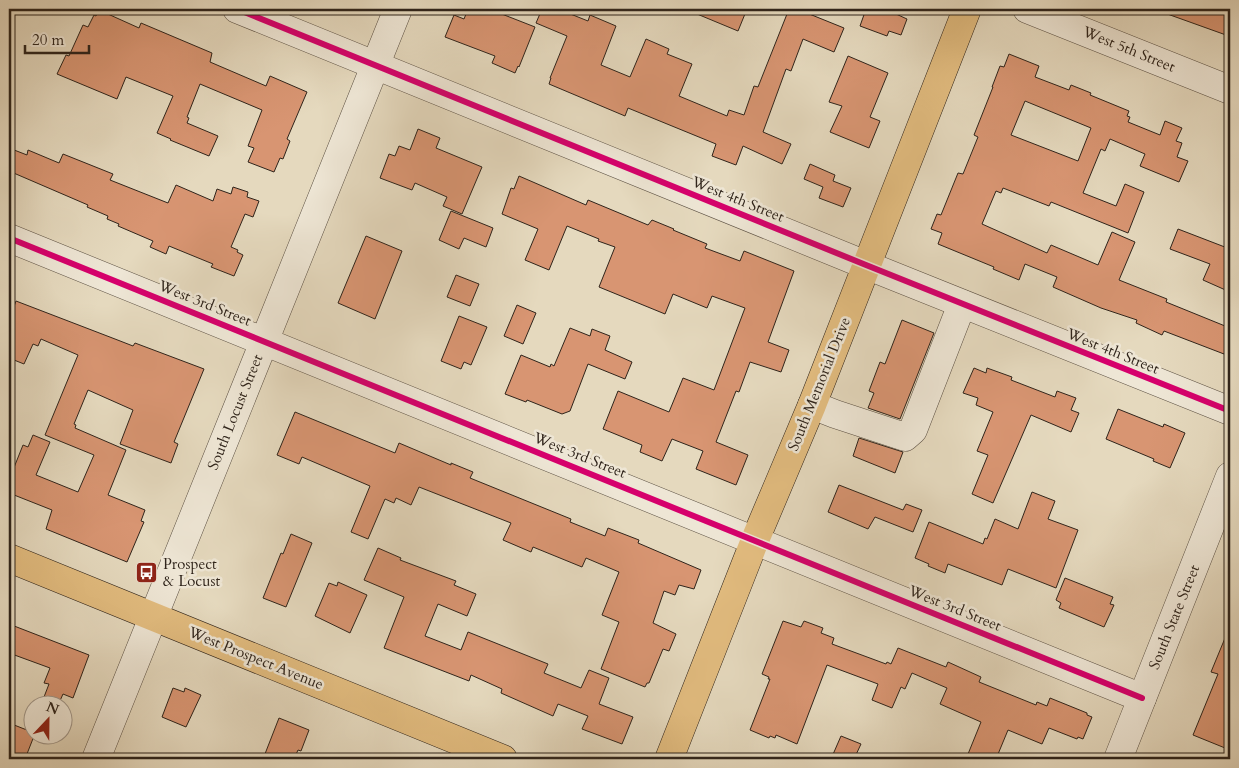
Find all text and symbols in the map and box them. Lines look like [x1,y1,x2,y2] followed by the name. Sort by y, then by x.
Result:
[1079,21,1178,77] street label: West 5th Street
[25,22,89,54] scale bar
[32,30,64,50] text: 20 m
[688,171,787,227] street label: West 4th Street
[155,275,255,331] street label: West 3rd Street
[783,314,855,454] street label: South Memorial Drive
[1063,323,1162,379] street label: West 4th Street
[203,351,267,473] street label: South Locust Street
[530,427,630,483] street label: West 3rd Street
[163,554,220,591] place label: Prospect & Locust
[135,561,159,585] bus stop icon: Prospect & Locust
[1144,561,1204,672] street label: South State Street
[905,580,1005,636] street label: West 3rd Street
[185,621,327,694] street label: West Prospect Avenue
[22,696,72,746] north arrow
[43,697,62,719] text: N

